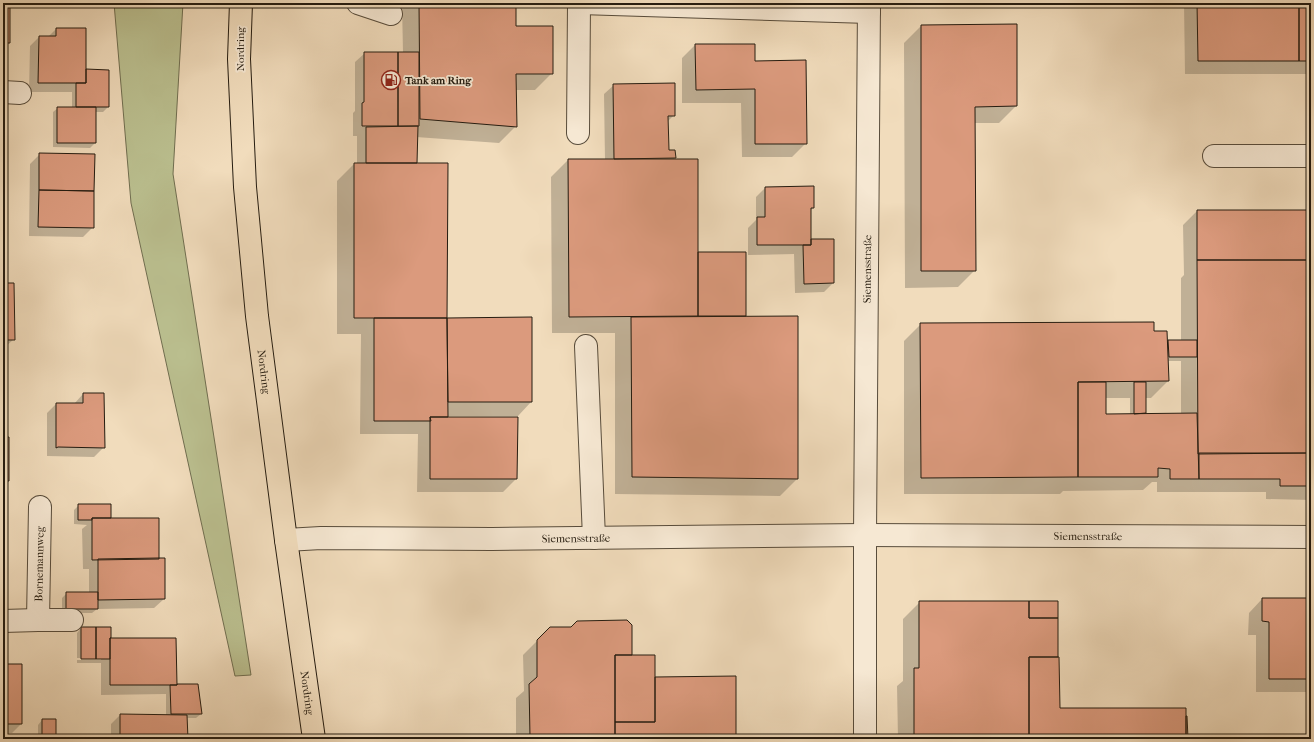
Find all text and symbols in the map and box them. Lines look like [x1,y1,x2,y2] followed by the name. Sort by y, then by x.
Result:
[234,27,247,71] street label: Nordring
[380,69,402,91] fuel station icon: Tank am Ring
[404,74,472,87] place label: Tank am Ring
[861,234,874,303] street label: Siemensstraße
[254,349,273,395] street label: Nordring
[32,526,47,602] street label: Bornemannweg
[1054,530,1123,543] street label: Siemensstraße
[542,532,611,545] street label: Siemensstraße
[297,670,317,716] street label: Nordring

